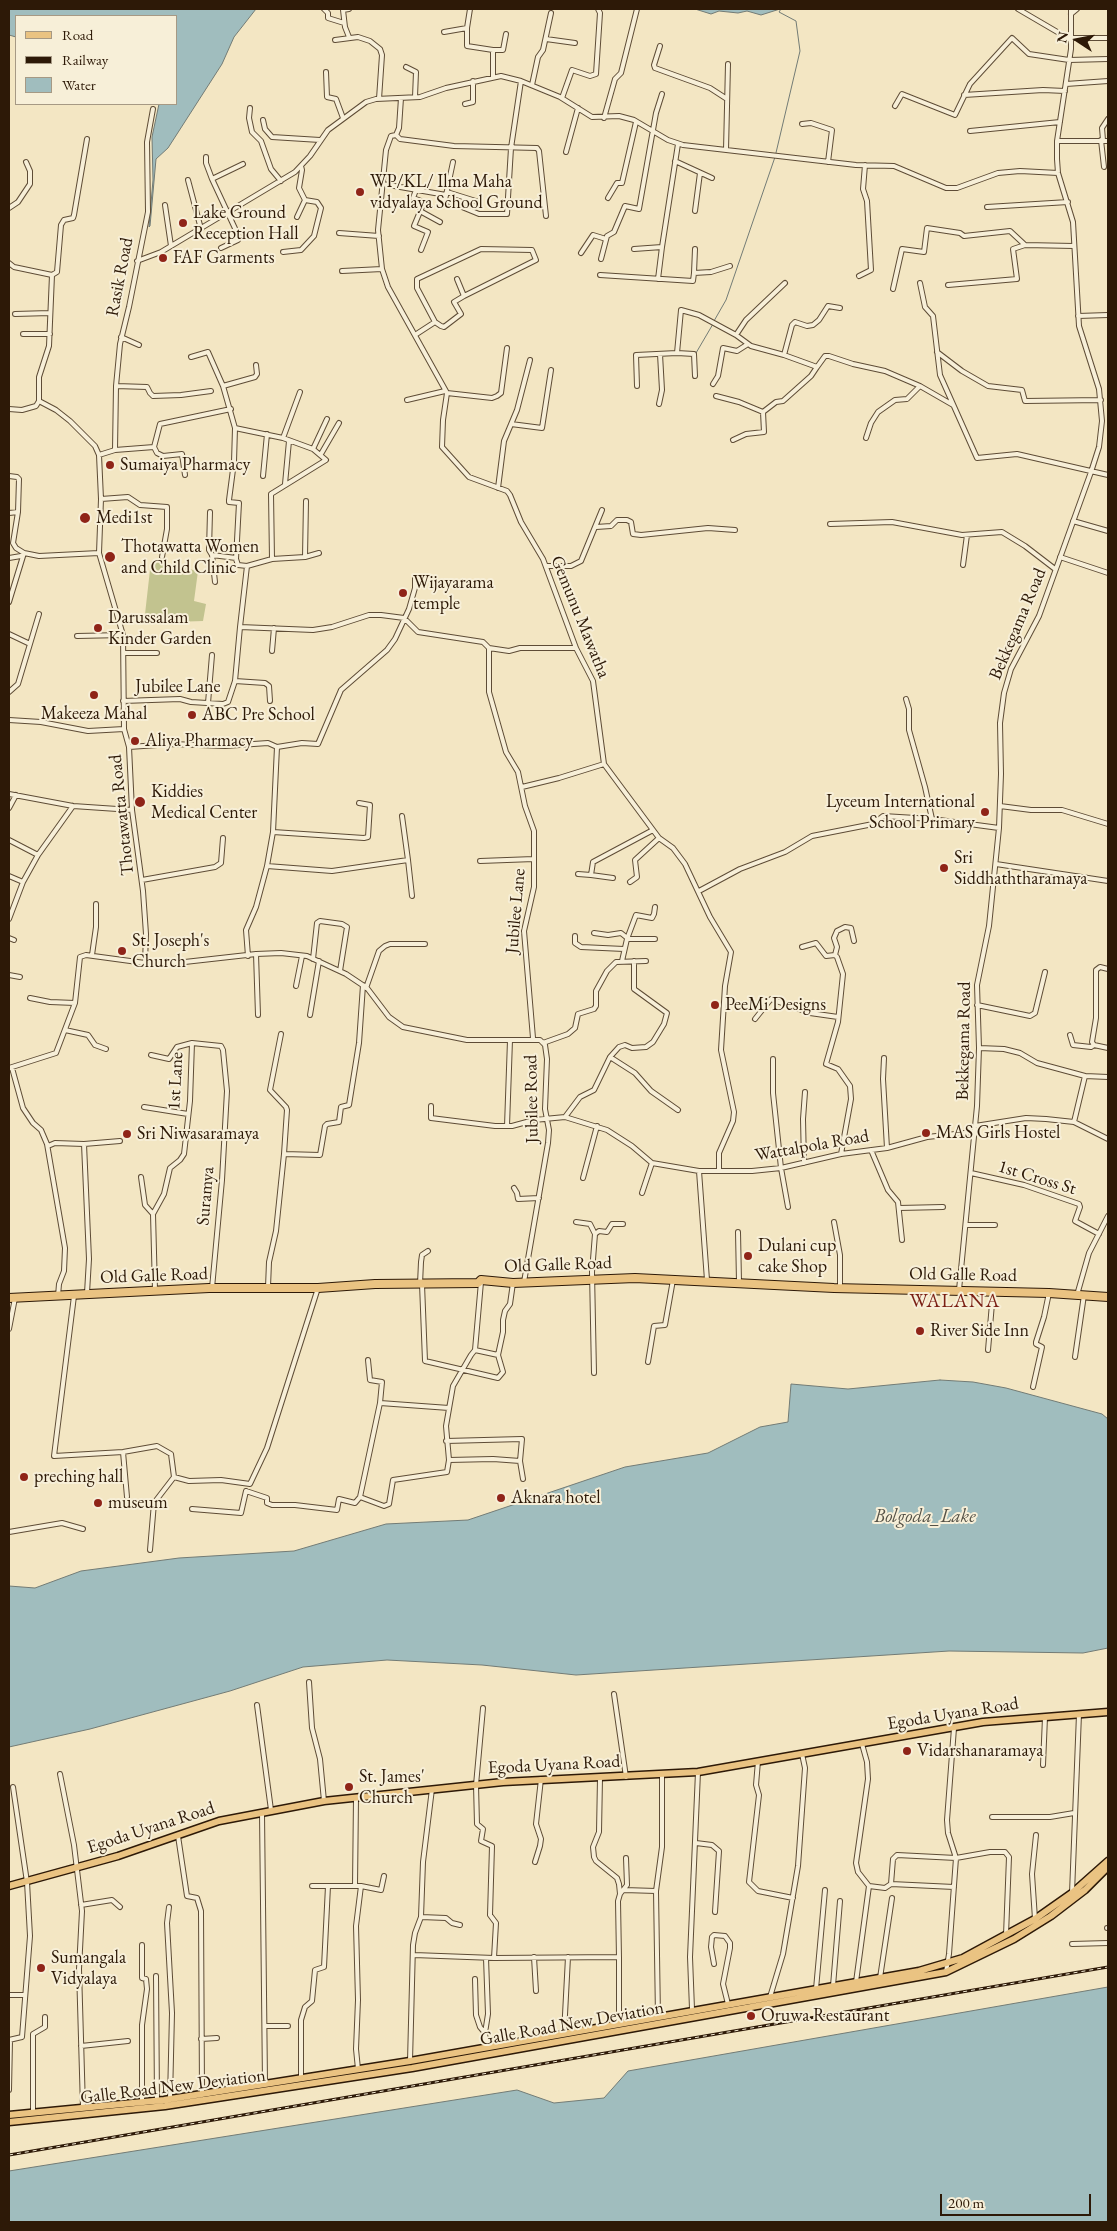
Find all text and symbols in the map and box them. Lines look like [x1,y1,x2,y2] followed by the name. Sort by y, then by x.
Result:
[15,15,178,105] legend
[1052,15,1102,65] north arrow
[62,25,93,44] text: Road
[1052,30,1072,44] text: N
[62,50,108,69] text: Railway
[62,75,96,94] text: Water
[370,171,542,213] place label: WP/KL/ Ilma Maha vidyalaya School Ground
[354,186,366,198] marker: WP/KL/ Ilma Maha vidyalaya School Ground
[193,202,298,244] place label: Lake Ground Reception Hall
[177,217,189,229] marker: Lake Ground Reception Hall
[102,236,138,318] street label: Rasik Road
[173,247,274,269] place label: FAF Garments
[157,252,169,264] marker: FAF Garments
[120,454,250,476] place label: Sumaiya Pharmacy
[104,459,116,471] marker: Sumaiya Pharmacy
[96,507,152,529] place label: Medi1st
[78,511,92,525] marker: Medi1st
[121,536,259,578] place label: Thotawatta Women and Child Clinic
[103,550,117,564] marker: Thotawatta Women and Child Clinic
[546,553,614,681] street label: Gemunu Mawatha
[985,565,1051,683] street label: Bekkegama Road
[413,572,494,614] place label: Wijayarama temple
[397,587,409,599] marker: Wijayarama temple
[108,607,212,650] place label: Darussalam Kinder Garden
[92,622,104,634] marker: Darussalam Kinder Garden
[135,676,221,698] street label: Jubilee Lane
[88,689,100,701] marker: Makeeza Mahal
[41,703,147,725] place label: Makeeza Mahal
[202,704,315,726] place label: ABC Pre School
[186,709,198,721] marker: ABC Pre School
[145,730,253,752] place label: Aliya Pharmacy
[129,735,141,747] marker: Aliya Pharmacy
[105,753,139,877] street label: Thotawatta Road
[151,781,257,824] place label: Kiddies Medical Center
[826,791,975,834] place label: Lyceum International School Primary
[133,795,147,809] marker: Kiddies Medical Center
[979,806,991,818] marker: Lyceum International School Primary
[954,847,1087,890] place label: Sri Siddhaththaramaya
[938,862,950,874] marker: Sri Siddhaththaramaya
[502,868,530,954] street label: Jubilee Lane
[132,930,209,972] place label: St. Joseph's Church
[116,945,128,957] marker: St. Joseph's Church
[952,981,976,1101] street label: Bekkegama Road
[725,994,826,1016] place label: PeeMi Designs
[709,999,721,1011] marker: PeeMi Designs
[164,1052,188,1110] street label: 1st Lane
[520,1054,544,1144] street label: Jubilee Road
[936,1122,1060,1144] place label: MAS Girls Hostel
[137,1123,259,1145] place label: Sri Niwasaramaya
[753,1125,871,1167] street label: Wattalpola Road
[920,1127,932,1139] marker: MAS Girls Hostel
[121,1128,133,1140] marker: Sri Niwasaramaya
[995,1156,1079,1200] street label: 1st Cross St
[193,1166,219,1226] street label: Suramya
[758,1235,836,1278] place label: Dulani cup cake Shop
[742,1250,754,1262] marker: Dulani cup cake Shop
[504,1252,612,1278] street label: Old Galle Road
[100,1263,208,1289] street label: Old Galle Road
[909,1263,1017,1287] street label: Old Galle Road
[909,1290,1001,1314] district label: WALANA
[930,1320,1029,1342] place label: River Side Inn
[914,1325,926,1337] marker: River Side Inn
[34,1466,123,1488] place label: preching hall
[18,1471,30,1483] marker: preching hall
[511,1487,601,1509] place label: Aknara hotel
[108,1492,168,1514] place label: museum
[495,1492,507,1504] marker: Aknara hotel
[92,1497,104,1509] marker: museum
[874,1506,976,1528] water label: Bolgoda_Lake
[886,1693,1020,1735] street label: Egoda Uyana Road
[917,1740,1043,1762] place label: Vidarshanaramaya
[901,1745,913,1757] marker: Vidarshanaramaya
[487,1751,621,1779] street label: Egoda Uyana Road
[359,1766,425,1808] place label: St. James' Church
[343,1781,355,1793] marker: St. James' Church
[85,1797,217,1859] street label: Egoda Uyana Road
[51,1947,126,1990] place label: Sumangala Vidyalaya
[35,1962,47,1974] marker: Sumangala Vidyalaya
[478,1997,666,2051] street label: Galle Road New Deviation
[761,2005,889,2027] place label: Oruwa Restaurant
[745,2010,757,2022] marker: Oruwa Restaurant
[79,2065,267,2109] street label: Galle Road New Deviation
[942,2184,1093,2216] scale bar
[948,2193,984,2212] text: 200 m

